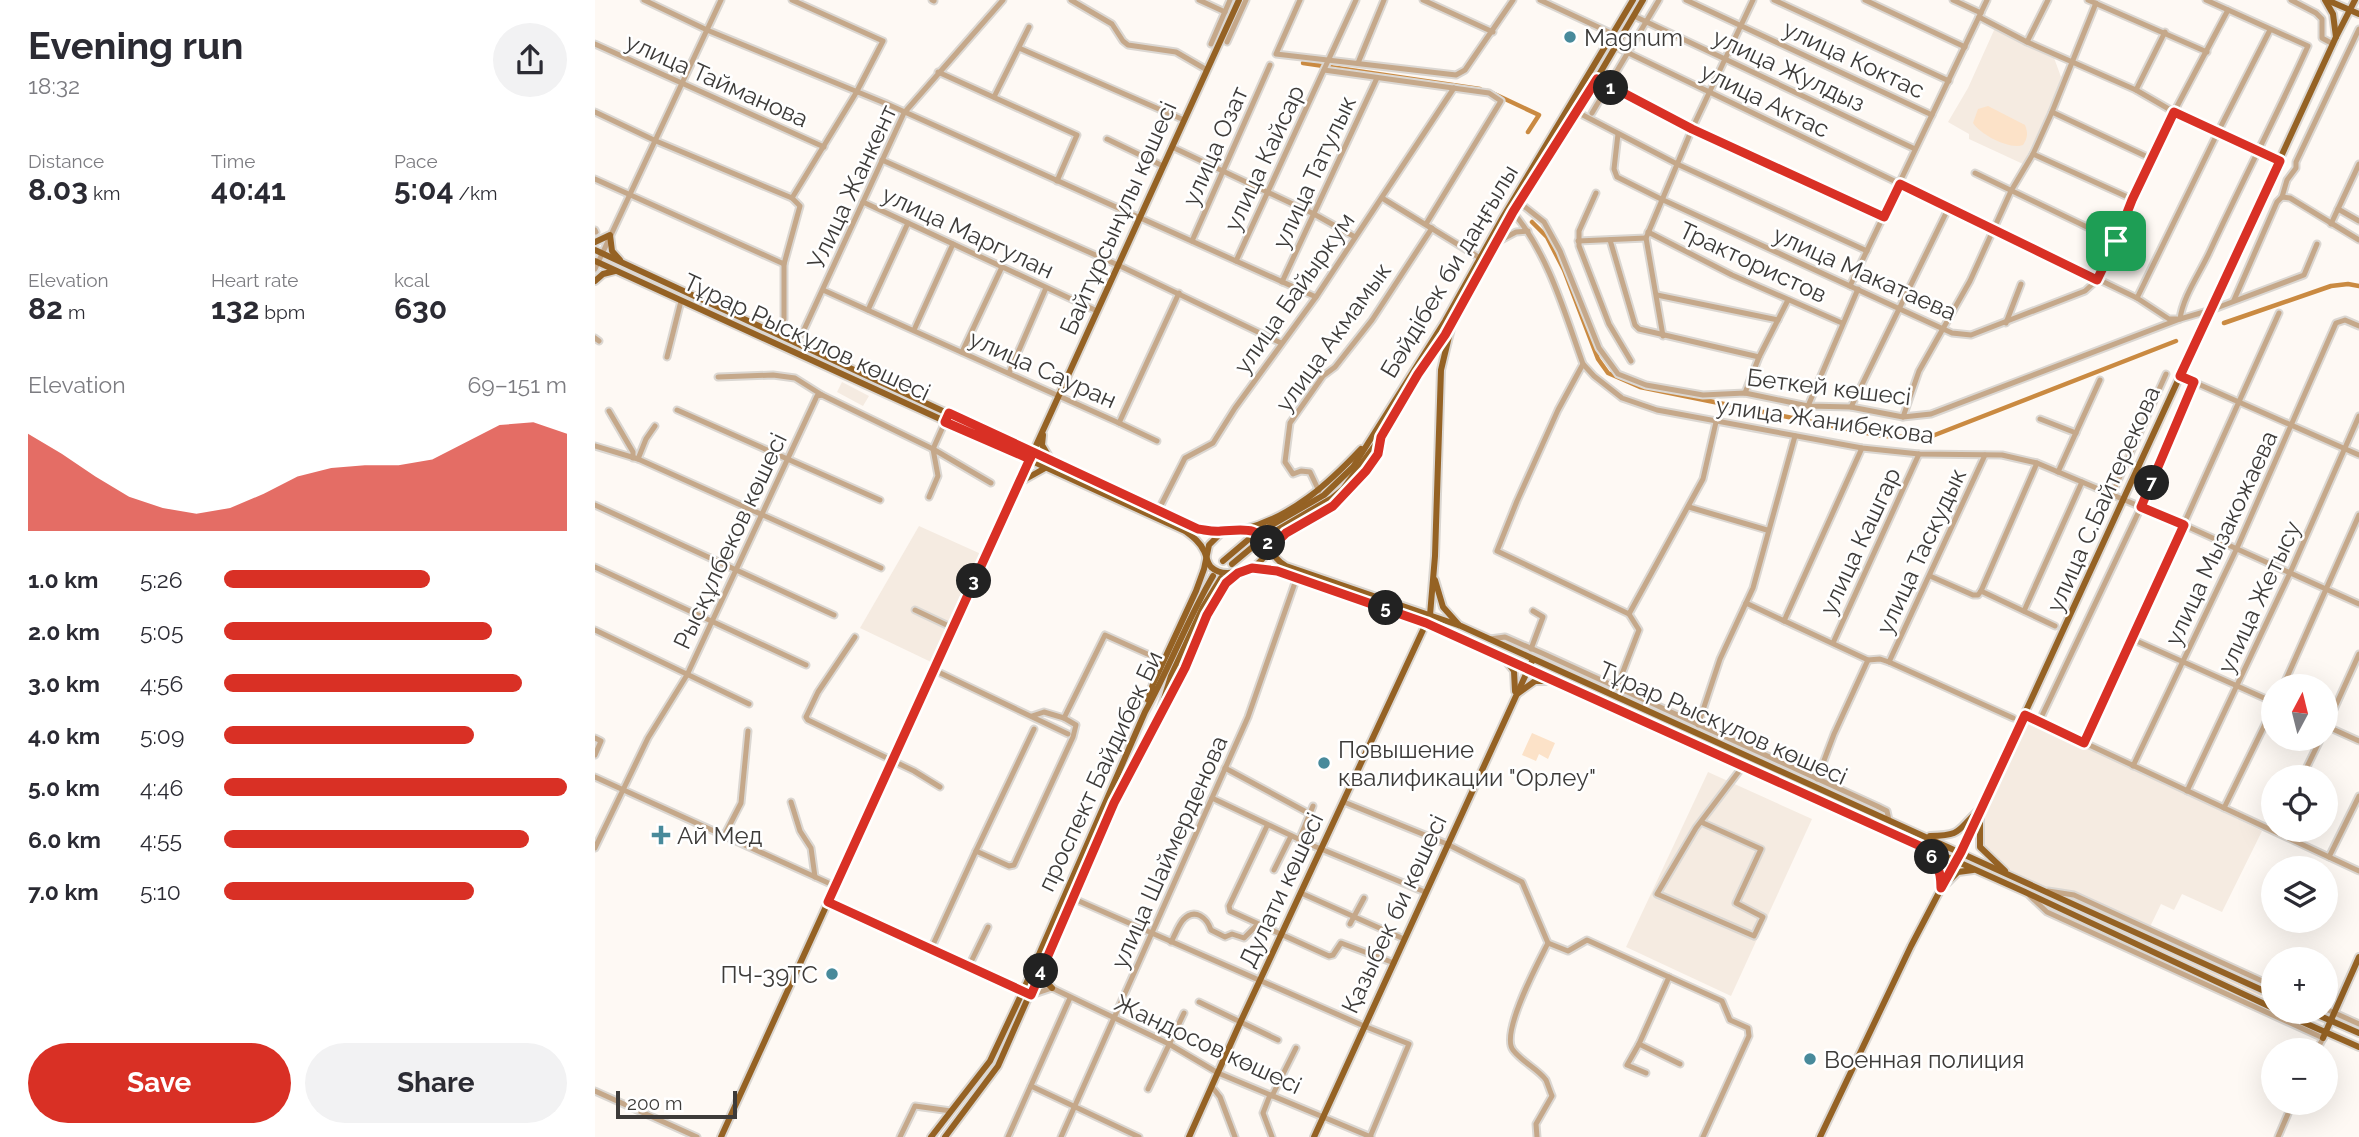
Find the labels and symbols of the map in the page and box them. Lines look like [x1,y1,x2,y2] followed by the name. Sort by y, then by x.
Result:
[1779,14,1929,104] street label: улица Коктас
[1708,22,1870,118] street label: улица Жулдыз
[1584,23,1683,52] place label: Magnum
[621,27,813,133] street label: улица Тайманова
[1562,29,1578,45] marker: Magnum
[1696,56,1834,144] street label: улица Актас
[1593,70,1629,106] pin: 1
[1218,80,1310,236] street label: улица Кайсар
[1176,81,1254,210] street label: улица Озат
[1266,91,1362,253] street label: улица Татулык
[1053,97,1183,339] street label: Байтұрсынұлы көшесі
[801,100,903,274] street label: Улица Жанкент
[1374,159,1524,383] street label: Бәйдібек би даңғылы
[877,179,1059,285] street label: улица Маргулан
[1228,207,1360,379] street label: улица Байыркум
[2086,211,2146,271] pin
[1675,215,1831,309] street label: Трактористов
[1769,220,1961,326] street label: улица Макатаева
[1269,257,1397,417] street label: улица Акмамык
[679,267,935,407] street label: Тұрар Рыскұлов көшесі
[965,324,1121,414] street label: улица Сауран
[1745,363,1913,411] street label: Беткей көшесі
[2040,381,2166,617] street label: улица С.Байтерекова
[1714,390,1936,450] street label: улица Жанибекова
[2158,426,2284,650] street label: улица Мызакожаева
[667,428,793,654] street label: Рысқұлбеков көшесі
[1813,463,1907,619] street label: улица Кашгар
[1870,463,1972,639] street label: улица Таскудык
[2135,466,2169,500] pin: 7
[2211,516,2307,678] street label: улица Жетысу
[1251,526,1285,560] pin: 2
[957,564,991,598] pin: 3
[1369,590,1403,626] pin: 5
[1031,646,1169,896] street label: проспект Байдибек Би
[1594,655,1852,791] street label: Тұрар Рыскұлов көшесі
[2261,674,2338,751] north arrow
[1104,731,1234,973] street label: улица Шаймерденова
[1338,735,1596,792] place label: Повышение квалификации "Орлеу"
[1316,755,1332,771] marker: Повышение квалификации "Орлеу"
[1233,808,1329,972] street label: Дулати көшесі
[1335,810,1453,1018] street label: Қазыбек би көшесі
[677,821,763,850] place label: Ай Мед
[651,825,671,845] marker: Ай Мед
[1915,840,1949,874] pin: 6
[1023,954,1059,988] pin: 4
[720,960,818,989] place label: ПЧ-39ТС
[824,966,840,982] marker: ПЧ-39ТС
[1110,988,1306,1100] street label: Жандосов көшесі
[1824,1045,2024,1074] place label: Военная полиция
[1802,1051,1818,1067] marker: Военная полиция
[616,1088,737,1120] scale bar

